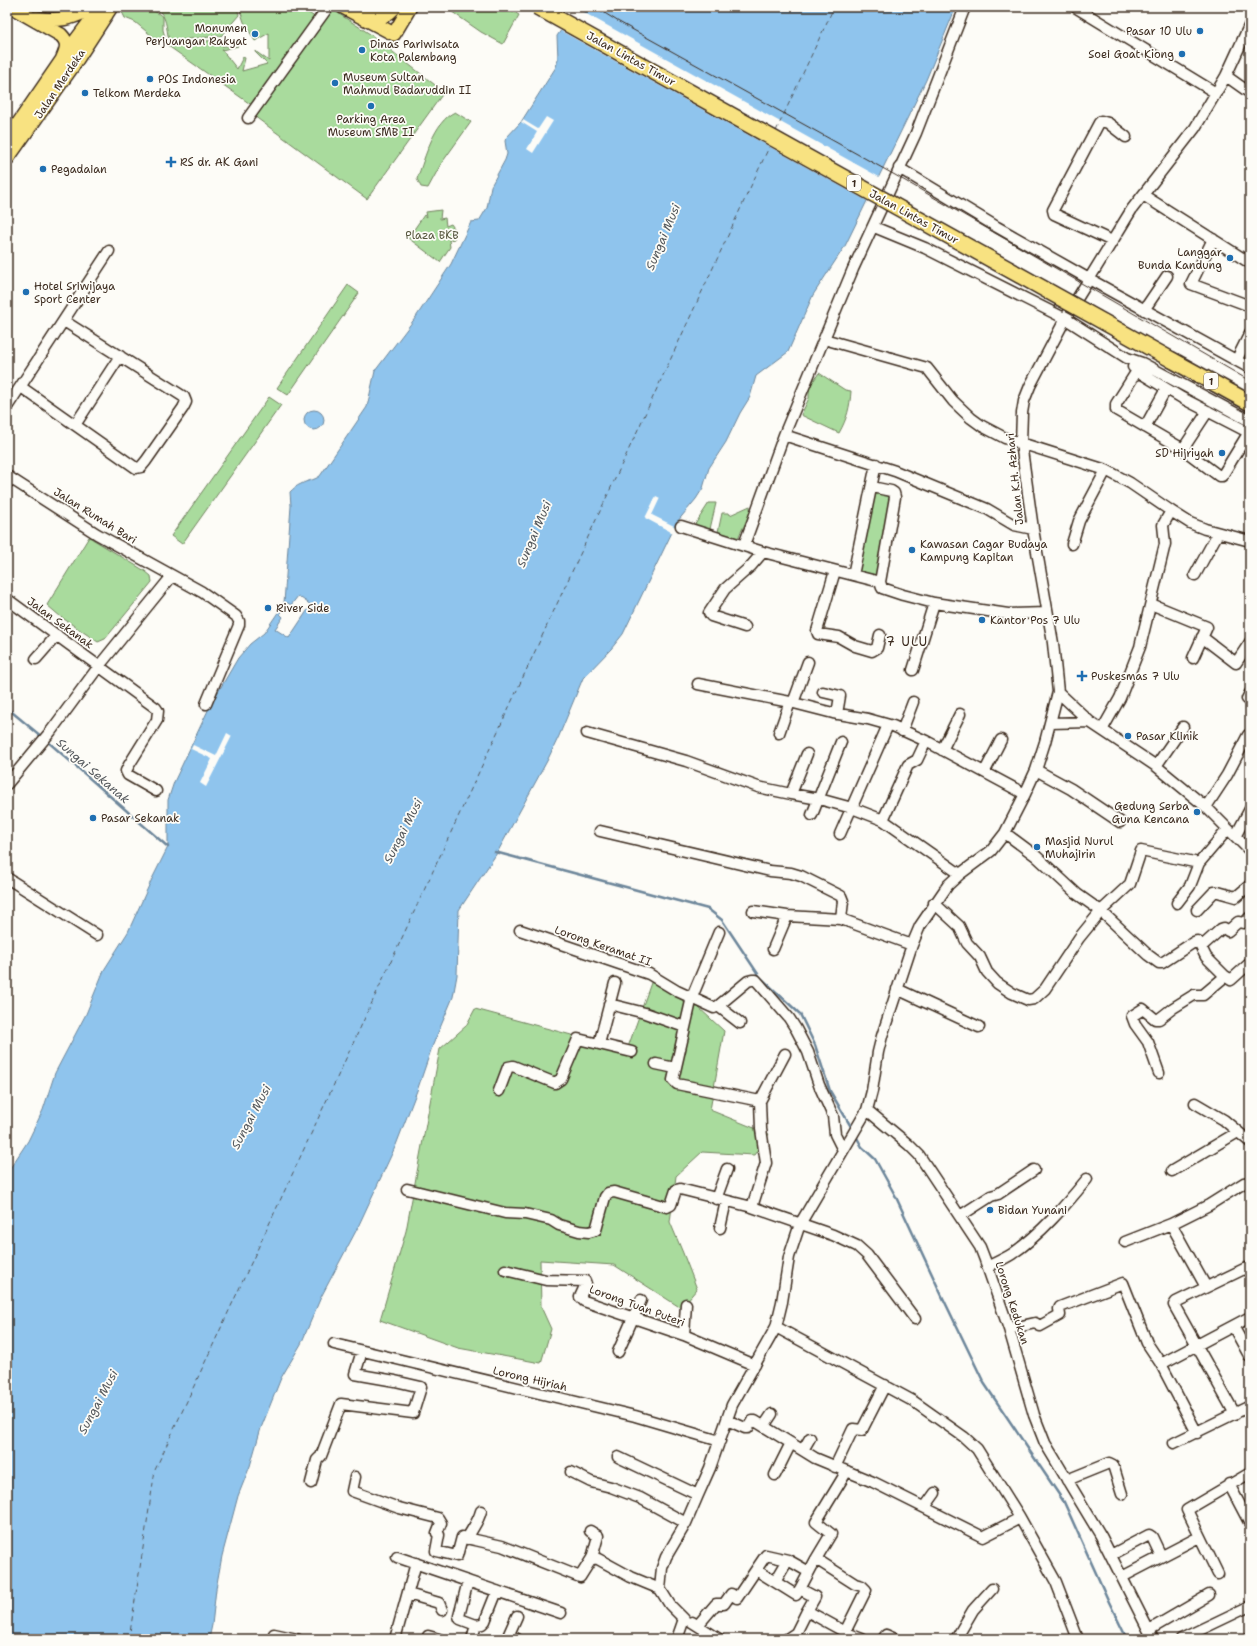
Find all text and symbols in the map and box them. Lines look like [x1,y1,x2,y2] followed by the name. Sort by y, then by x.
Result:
[145,21,247,49] place label: Monumen Perjuangan Rakyat
[1126,24,1192,39] place label: Pasar 10 Ulu
[1195,26,1205,36] marker: Pasar 10 Ulu
[584,28,678,90] street label: Jalan Lintas Timur
[250,29,260,39] marker: Monumen Perjuangan Rakyat
[370,37,459,65] place label: Dinas Pariwisata Kota Palembang
[357,45,367,55] marker: Dinas Pariwisata Kota Palembang
[31,46,89,122] street label: Jalan Merdeka
[1088,47,1174,62] place label: Soei Goat Kiong
[1177,49,1187,59] marker: Soei Goat Kiong
[343,70,471,98] place label: Museum Sultan Mahmud Badaruddin II
[158,72,236,87] place label: POS Indonesia
[145,74,155,84] marker: POS Indonesia
[330,78,340,88] marker: Museum Sultan Mahmud Badaruddin II
[93,86,181,101] place label: Telkom Merdeka
[80,88,90,98] marker: Telkom Merdeka
[366,101,376,111] marker: Parking Area Museum SMB II
[328,112,414,140] place label: Parking Area Museum SMB II
[180,155,258,170] place label: RS dr. AK Gani
[165,156,177,168] marker: RS dr. AK Gani
[51,162,107,177] place label: Pegadaian
[38,164,48,174] marker: Pegadaian
[847,175,861,191] road number: 1
[867,186,961,248] street label: Jalan Lintas Timur
[642,201,684,273] water label: Sungai Musi
[405,228,459,243] park label: Plaza BKB
[1138,245,1222,273] place label: Langgar Bunda Kandung
[1225,253,1235,263] marker: Langgar Bunda Kandung
[34,279,115,307] place label: Hotel Sriwijaya Sport Center
[21,287,31,297] marker: Hotel Sriwijaya Sport Center
[1204,373,1218,389] road number: 1
[1003,432,1027,526] street label: Jalan K.H. Azhari
[1155,446,1214,461] place label: SD Hijriyah
[1217,448,1227,458] marker: SD Hijriyah
[51,484,139,548] street label: Jalan Rumah Bari
[513,498,555,570] water label: Sungai Musi
[920,537,1048,565] place label: Kawasan Cagar Budaya Kampung Kapitan
[907,545,917,555] marker: Kawasan Cagar Budaya Kampung Kapitan
[24,594,96,652] street label: Jalan Sekanak
[276,601,329,616] place label: River Side
[263,603,273,613] marker: River Side
[990,613,1080,628] place label: Kantor Pos 7 Ulu
[977,615,987,625] marker: Kantor Pos 7 Ulu
[886,633,928,650] district label: 7 ULU
[1091,669,1180,684] place label: Puskesmas 7 Ulu
[1076,670,1088,682] marker: Puskesmas 7 Ulu
[1136,729,1199,744] place label: Pasar Klinik
[1123,731,1133,741] marker: Pasar Klinik
[53,735,133,807] water label: Sungai Sekanak
[380,796,426,866] water label: Sungai Musi
[1112,799,1189,827] place label: Gedung Serba Guna Kencana
[1192,807,1202,817] marker: Gedung Serba Guna Kencana
[101,811,179,826] place label: Pasar Sekanak
[88,813,98,823] marker: Pasar Sekanak
[1045,834,1114,862] place label: Masjid Nurul Muhajirin
[1032,842,1042,852] marker: Masjid Nurul Muhajirin
[552,922,654,970] street label: Lorong Keramat II
[227,1082,275,1152] water label: Sungai Musi
[998,1203,1067,1218] place label: Bidan Yunani
[985,1205,995,1215] marker: Bidan Yunani
[992,1260,1033,1347] street label: Lorong Kedukan
[587,1282,687,1330] street label: Lorong Tuan Puteri
[491,1363,569,1395] street label: Lorong Hijriah
[74,1367,122,1437] water label: Sungai Musi

